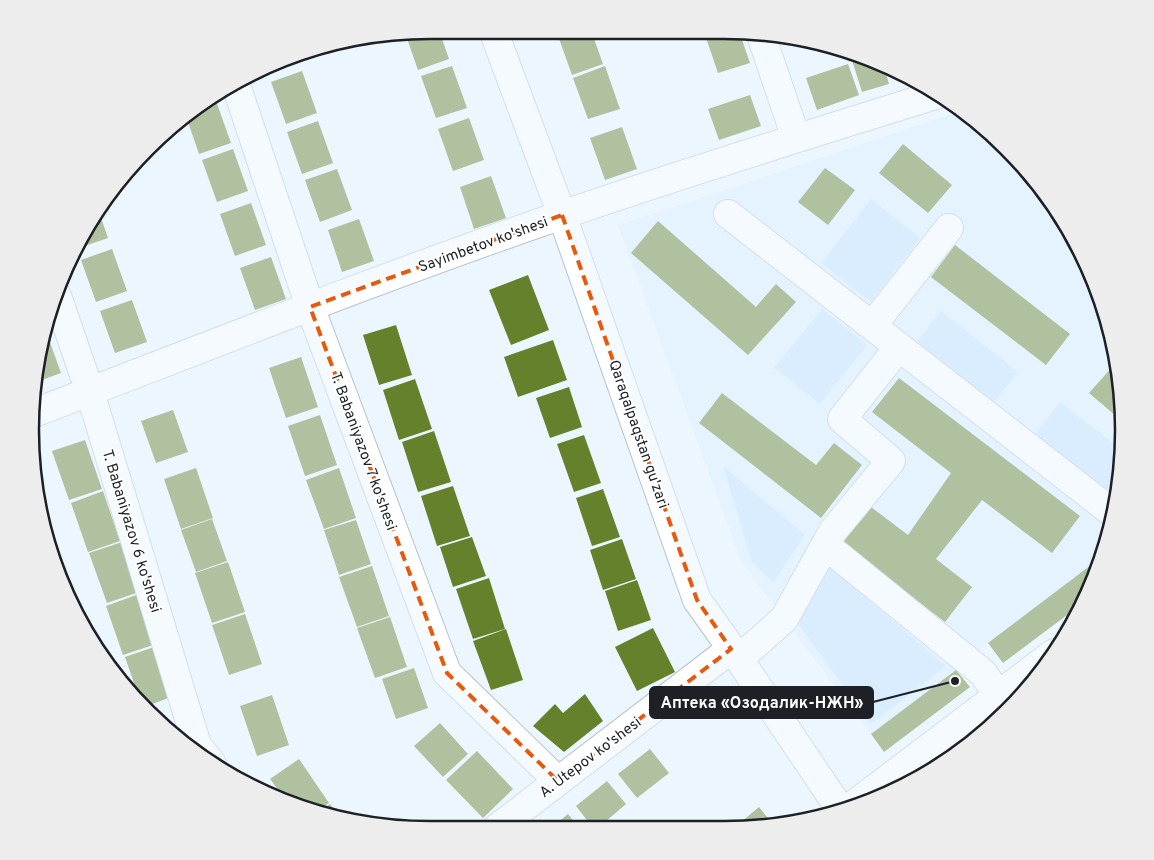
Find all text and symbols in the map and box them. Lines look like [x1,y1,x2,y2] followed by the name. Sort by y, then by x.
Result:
[416,213,551,278] street label: Sayimbetov ko'shesi
[603,358,672,511] street label: Qaraqalpaqstan gu'zari
[325,370,400,533] street label: T. Babaniyazov 7 ko'shesi
[97,448,164,615] street label: T. Babaniyazov 6 ko'shesi
[650,687,873,718] callout: Аптека «Озодалик-НЖН»
[661,694,864,714] text: Аптека «Озодалик-НЖН»
[536,714,646,803] street label: A. Utepov ko'shesi

